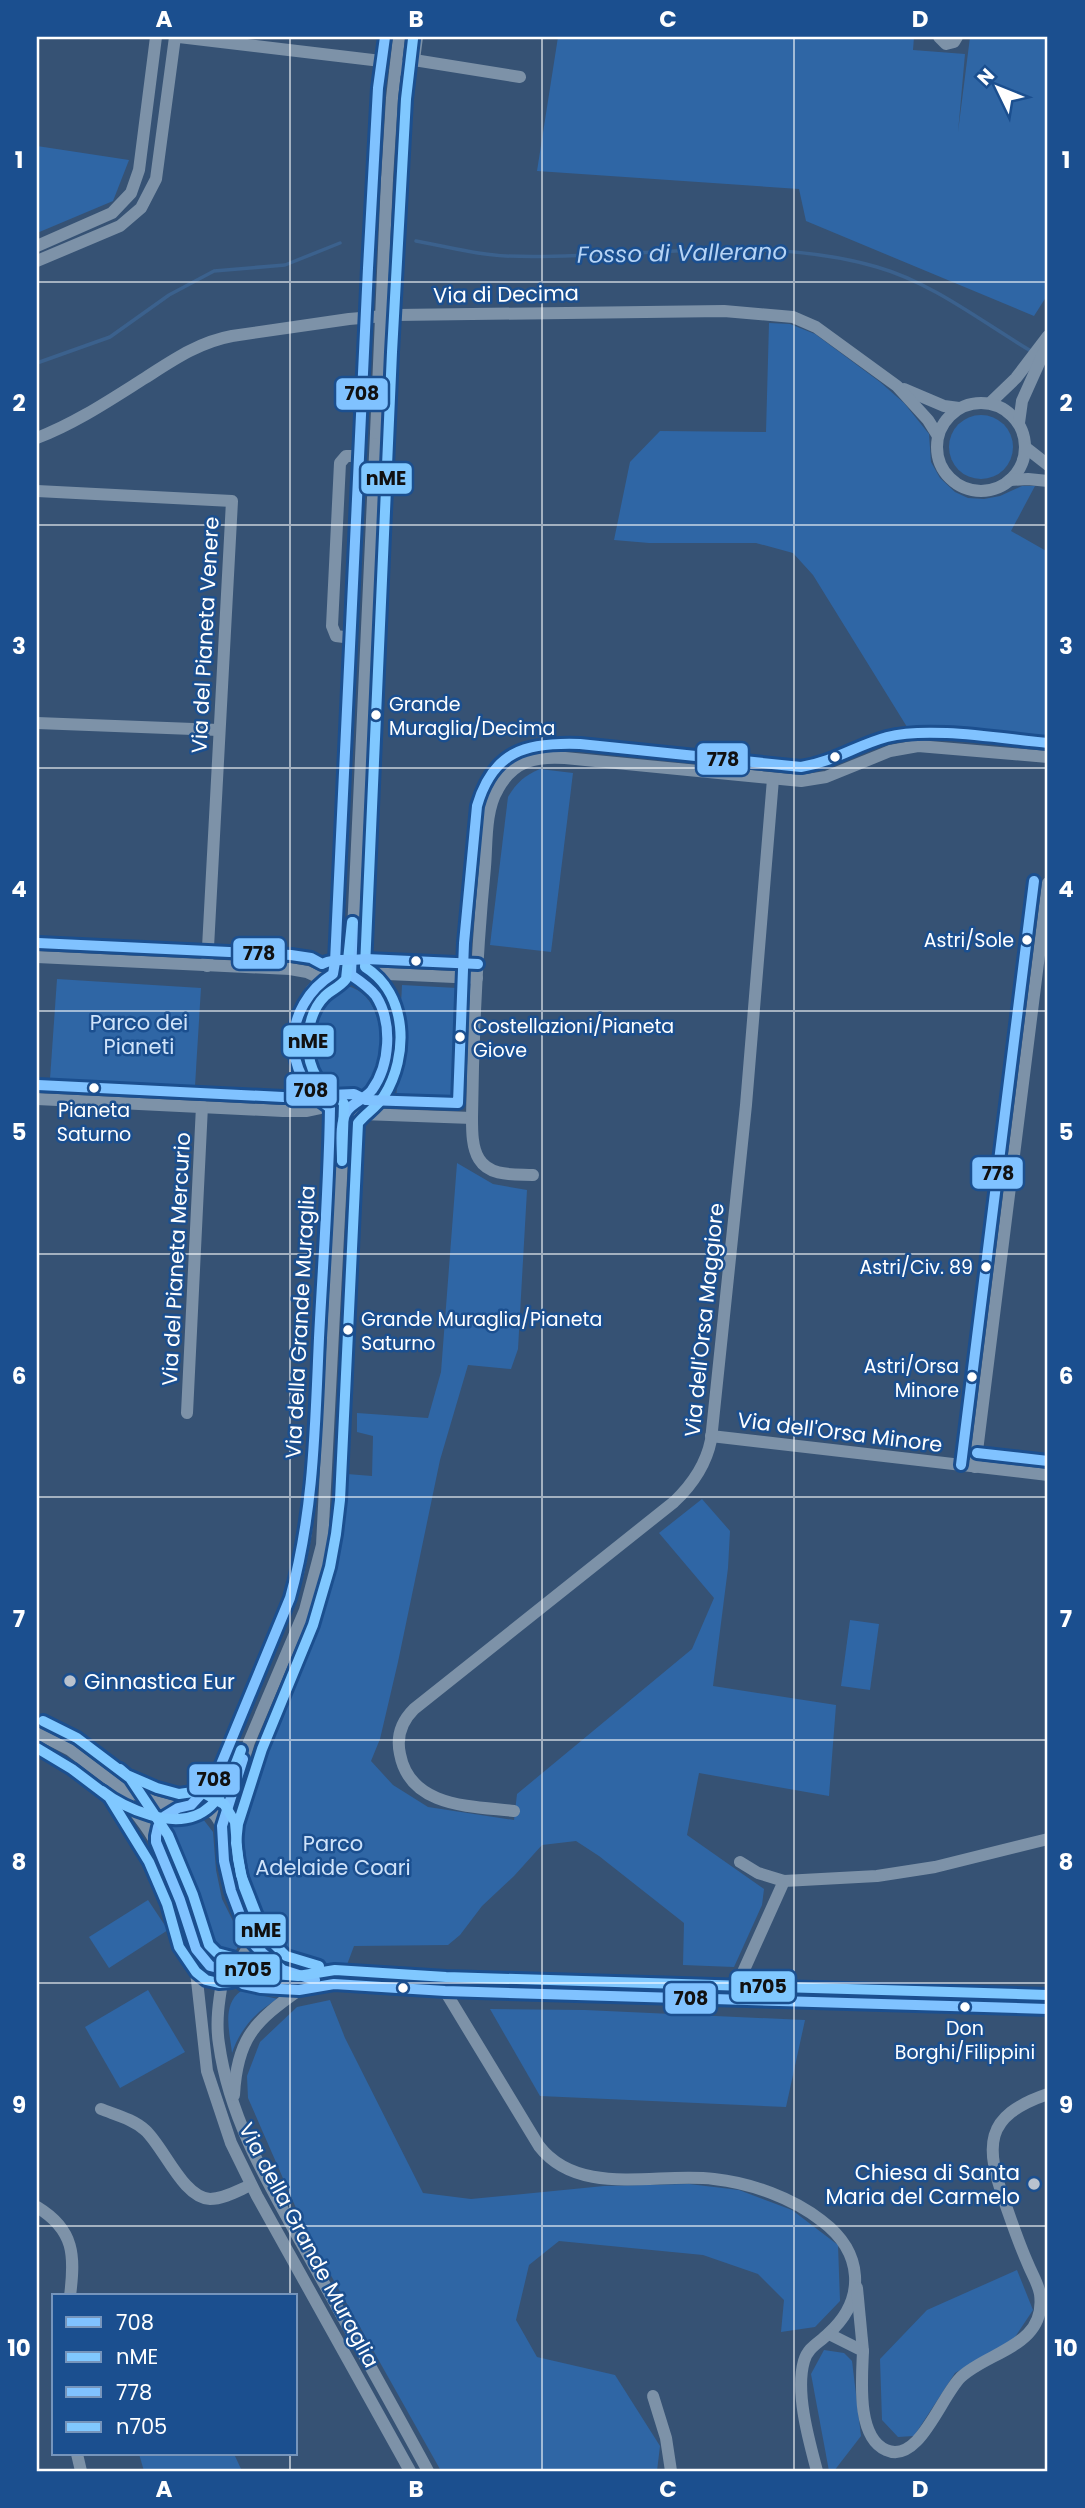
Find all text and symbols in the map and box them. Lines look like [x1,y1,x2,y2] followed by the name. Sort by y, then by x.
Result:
[156,3,173,35] text: A
[408,3,424,35] text: B
[659,3,677,35] text: C
[912,3,928,35] text: D
[962,52,1032,122] north arrow
[971,62,1001,91] text: N
[15,144,23,176] text: 1
[1062,144,1070,176] text: 1
[577,235,787,271] water label: Fosso di Vallerano
[433,278,579,310] street label: Via di Decima
[335,377,389,411] line badge: 708
[345,380,379,407] text: 708
[12,387,26,419] text: 2
[1059,387,1073,419] text: 2
[360,462,413,495] line badge: nME
[366,465,406,492] text: nME
[184,516,226,754] street label: Via del Pianeta Venere
[12,630,26,662] text: 3
[1059,630,1073,662] text: 3
[389,691,555,742] place label: Grande Muraglia/Decima
[369,708,383,722] marker: Grande Muraglia/Decima
[696,742,749,776] line badge: 778
[707,746,739,773] text: 778
[828,750,842,764] unlabelled marker
[11,873,27,905] text: 4
[1058,873,1074,905] text: 4
[924,927,1014,954] place label: Astri/Sole
[1020,933,1034,947] marker: Astri/Sole
[232,937,286,970] line badge: 778
[243,940,275,967] text: 778
[409,954,423,968] unlabelled marker
[90,1008,188,1061] park label: Parco dei Pianeti
[473,1013,674,1064] place label: Costellazioni/Pianeta Giove
[282,1024,335,1058] line badge: nME
[288,1028,328,1055] text: nME
[453,1030,467,1044] marker: Costellazioni/Pianeta Giove
[285,1073,338,1107] line badge: 708
[294,1077,328,1104] text: 708
[87,1081,101,1095] marker: Pianeta Saturno
[57,1097,131,1148] place label: Pianeta Saturno
[12,1116,26,1148] text: 5
[1059,1116,1073,1148] text: 5
[155,1131,197,1387] street label: Via del Pianeta Mercurio
[971,1156,1024,1190] line badge: 778
[982,1160,1014,1187] text: 778
[278,1185,322,1459] street label: Via della Grande Muraglia
[677,1201,731,1439] street label: Via dell'Orsa Maggiore
[860,1254,973,1281] place label: Astri/Civ. 89
[979,1260,993,1274] marker: Astri/Civ. 89
[361,1306,602,1357] place label: Grande Muraglia/Pianeta Saturno
[341,1323,355,1337] marker: Grande Muraglia/Pianeta Saturno
[864,1353,959,1404] place label: Astri/Orsa Minore
[12,1360,26,1392] text: 6
[1059,1360,1073,1392] text: 6
[965,1370,979,1384] marker: Astri/Orsa Minore
[736,1405,944,1459] street label: Via dell'Orsa Minore
[13,1603,25,1635] text: 7
[1060,1603,1072,1635] text: 7
[84,1667,235,1696] place label: Ginnastica Eur
[62,1673,78,1689] marker: Ginnastica Eur
[188,1763,241,1796] line badge: 708
[197,1766,231,1793] text: 708
[255,1829,411,1882] park label: Parco Adelaide Coari
[12,1846,26,1878] text: 8
[1059,1846,1073,1878] text: 8
[234,1913,287,1947] line badge: nME
[241,1917,281,1944] text: nME
[215,1953,281,1986] line badge: n705
[224,1956,272,1983] text: n705
[730,1970,796,2003] line badge: n705
[739,1973,787,2000] text: n705
[396,1981,410,1995] unlabelled marker
[664,1982,717,2015] line badge: 708
[674,1985,708,2012] text: 708
[958,2000,972,2014] marker: Don Borghi/Filippini
[895,2015,1035,2066] place label: Don Borghi/Filippini
[12,2089,26,2121] text: 9
[1059,2089,1073,2121] text: 9
[232,2117,386,2373] street label: Via della Grande Muraglia
[825,2158,1020,2211] place label: Chiesa di Santa Maria del Carmelo
[1026,2176,1042,2192] marker: Chiesa di Santa Maria del Carmelo
[52,2294,298,2456] legend
[116,2308,154,2337] text: 708
[7,2332,31,2364] text: 10
[1054,2332,1078,2364] text: 10
[116,2342,158,2371] text: nME
[116,2378,152,2407] text: 778
[116,2412,167,2441] text: n705
[156,2473,173,2505] text: A
[408,2473,424,2505] text: B
[659,2473,677,2505] text: C
[912,2473,928,2505] text: D

